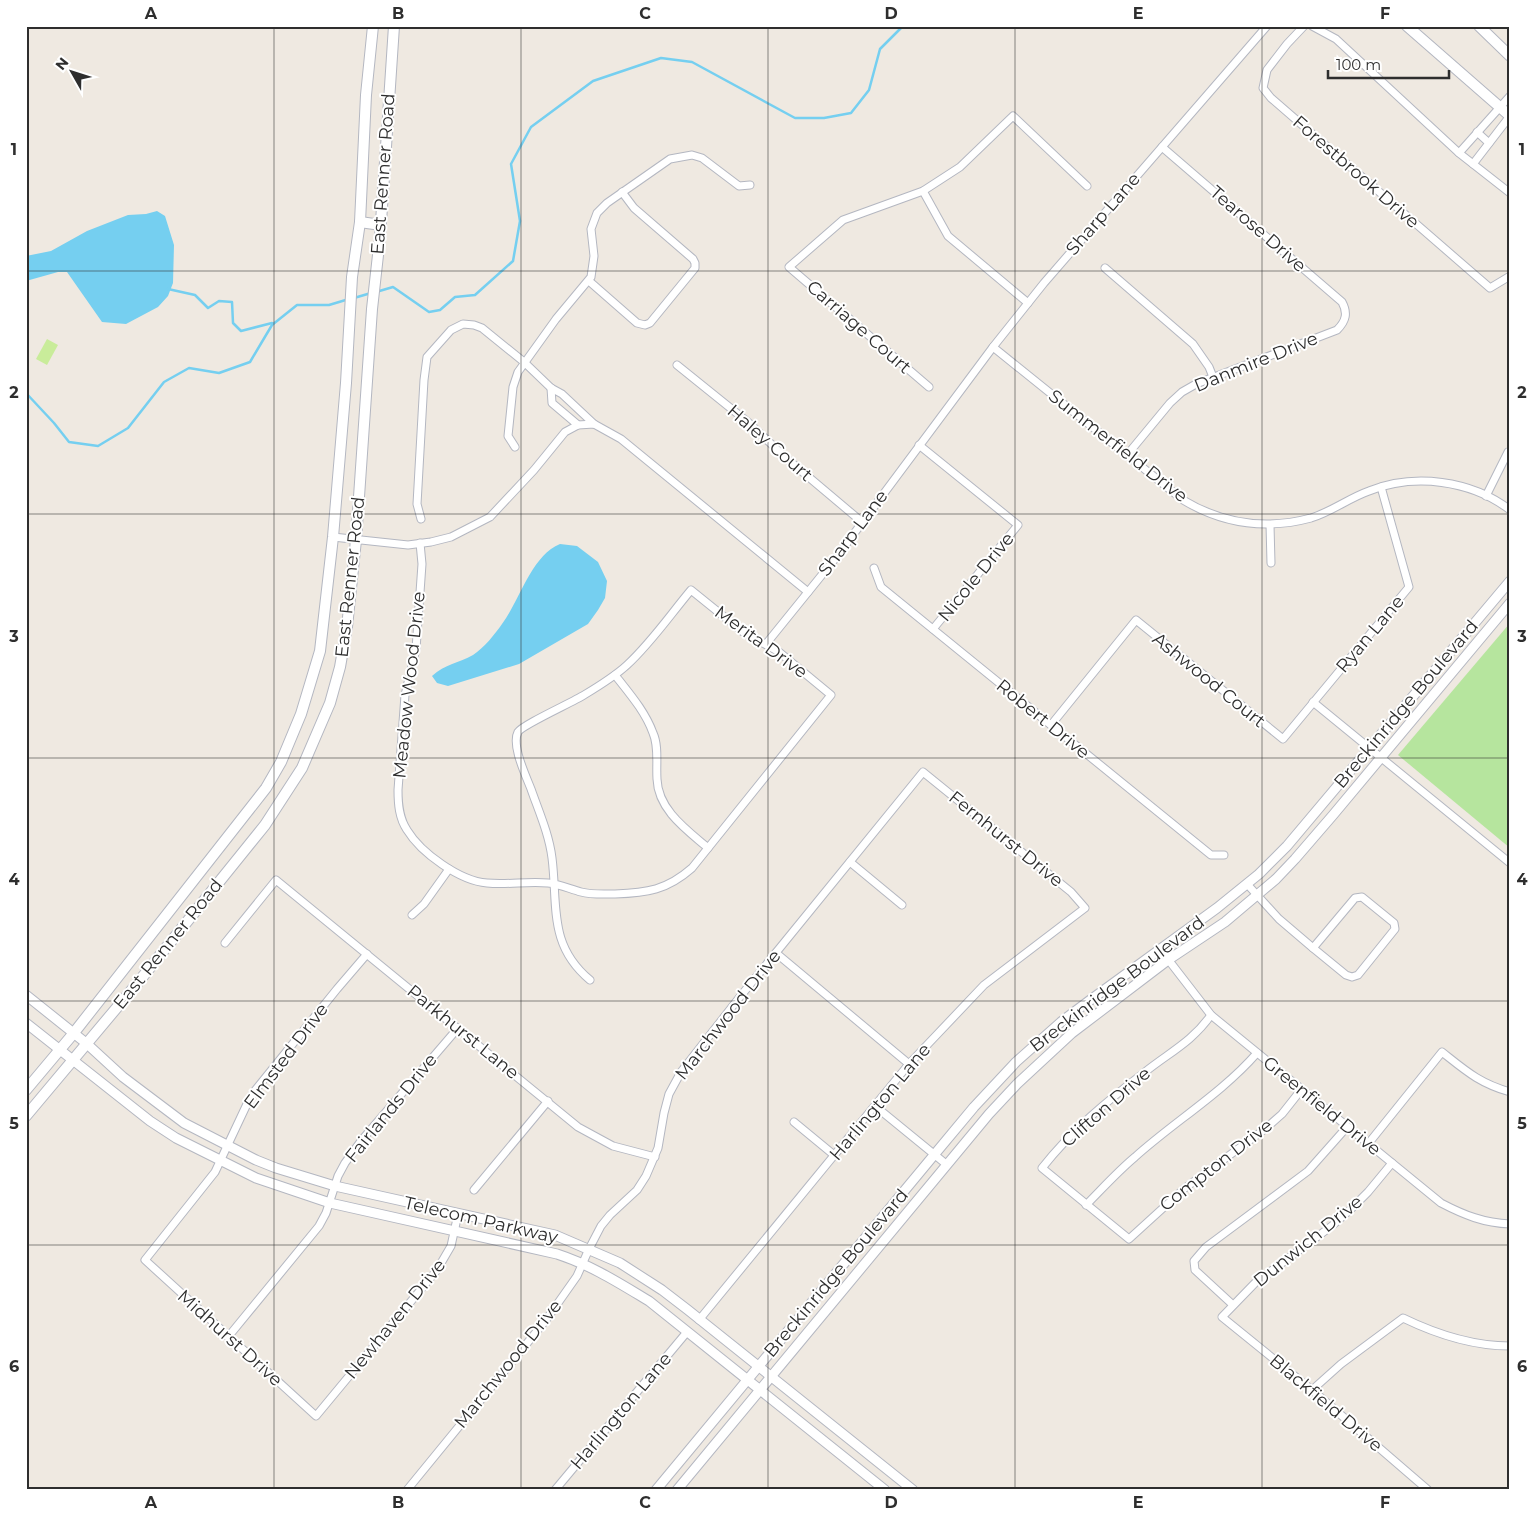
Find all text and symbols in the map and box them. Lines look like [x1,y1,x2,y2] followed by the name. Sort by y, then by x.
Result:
[144,4,158,23] text: A
[392,4,404,23] text: B
[639,4,651,23] text: C
[884,4,898,23] text: D
[1133,4,1143,23] text: E
[1380,4,1390,23] text: F
[48,48,98,98] north arrow
[1328,48,1450,80] scale bar
[51,54,72,74] text: N
[1336,55,1381,74] text: 100 m
[366,93,400,255] street label: East Renner Road
[1288,111,1424,233] street label: Forestbrook Drive
[11,140,17,159] text: 1
[1519,140,1525,159] text: 1
[1061,168,1145,260] street label: Sharp Lane
[1205,181,1311,277] street label: Tearose Drive
[802,276,916,378] street label: Carriage Court
[1191,327,1321,397] street label: Danmire Drive
[9,383,19,402] text: 2
[1517,383,1527,402] text: 2
[1044,385,1192,507] street label: Summerfield Drive
[723,400,817,486] street label: Haley Court
[813,486,893,580] street label: Sharp Lane
[331,496,369,658] street label: East Renner Road
[933,528,1019,626] street label: Nicole Drive
[388,590,430,780] street label: Meadow Wood Drive
[1331,591,1409,677] street label: Ryan Lane
[710,601,812,683] street label: Merita Drive
[1329,615,1483,793] street label: Breckinridge Boulevard
[8,627,19,646] text: 3
[1516,627,1527,646] text: 3
[1148,628,1270,732] street label: Ashwood Court
[992,675,1094,764] street label: Robert Drive
[944,786,1068,892] street label: Fernhurst Drive
[8,870,20,889] text: 4
[1516,870,1528,889] text: 4
[109,874,227,1014] street label: East Renner Road
[1025,911,1209,1057] street label: Breckinridge Boulevard
[670,945,786,1084] street label: Marchwood Drive
[403,980,523,1084] street label: Parkhurst Lane
[239,999,333,1113] street label: Elmsted Drive
[825,1039,935,1165] street label: Harlington Lane
[340,1049,442,1167] street label: Fairlands Drive
[1259,1052,1386,1160] street label: Greenfield Drive
[1057,1062,1155,1152] street label: Clifton Drive
[9,1114,19,1133] text: 5
[1155,1114,1277,1216] street label: Compton Drive
[1517,1114,1527,1133] text: 5
[759,1184,913,1362] street label: Breckinridge Boulevard
[1249,1190,1367,1292] street label: Dunwich Drive
[402,1192,560,1248] street label: Telecom Parkway
[340,1254,450,1383] street label: Newhaven Drive
[173,1285,287,1391] street label: Midhurst Drive
[449,1295,567,1433] street label: Marchwood Drive
[566,1348,676,1474] street label: Harlington Lane
[1265,1349,1387,1457] street label: Blackfield Drive
[9,1357,19,1376] text: 6
[1517,1357,1527,1376] text: 6
[144,1493,158,1512] text: A
[392,1493,404,1512] text: B
[639,1493,651,1512] text: C
[884,1493,898,1512] text: D
[1133,1493,1143,1512] text: E
[1380,1493,1390,1512] text: F

